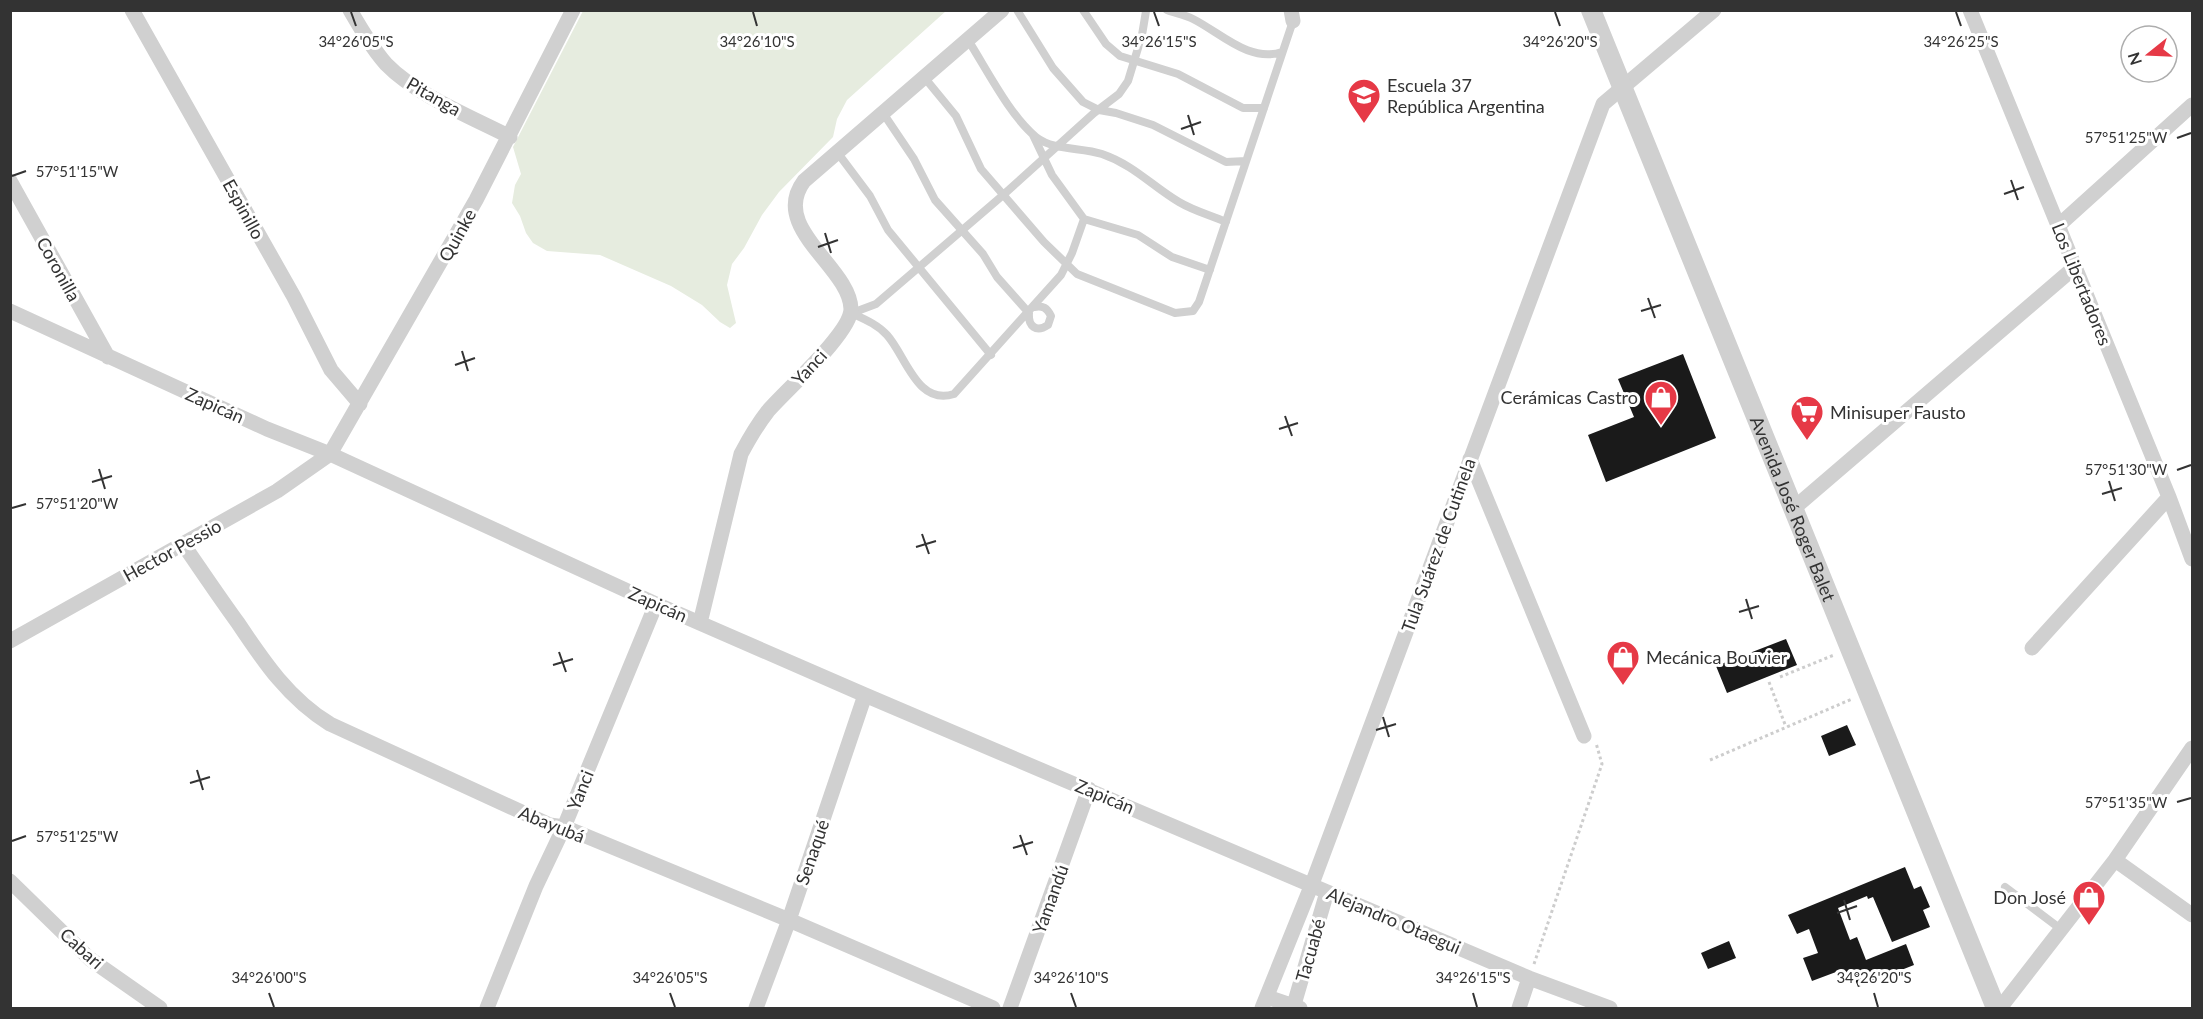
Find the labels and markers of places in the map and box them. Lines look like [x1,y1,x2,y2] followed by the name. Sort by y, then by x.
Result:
[1387,74,1545,117] place label: Escuela 37 República Argentina
[1346,77,1382,124] school or university icon: Escuela 37 República Argentina
[1643,379,1679,426] shop icon: Cerámicas Castro
[1501,386,1638,408] place label: Cerámicas Castro
[1789,394,1825,441] supermarket icon: Minisuper Fausto
[1830,401,1966,423] place label: Minisuper Fausto
[1605,639,1641,686] shop icon: Mecánica Bouvier
[1646,646,1788,668] place label: Mecánica Bouvier
[2071,879,2107,926] shop icon: Don José
[1993,886,2066,908] place label: Don José

